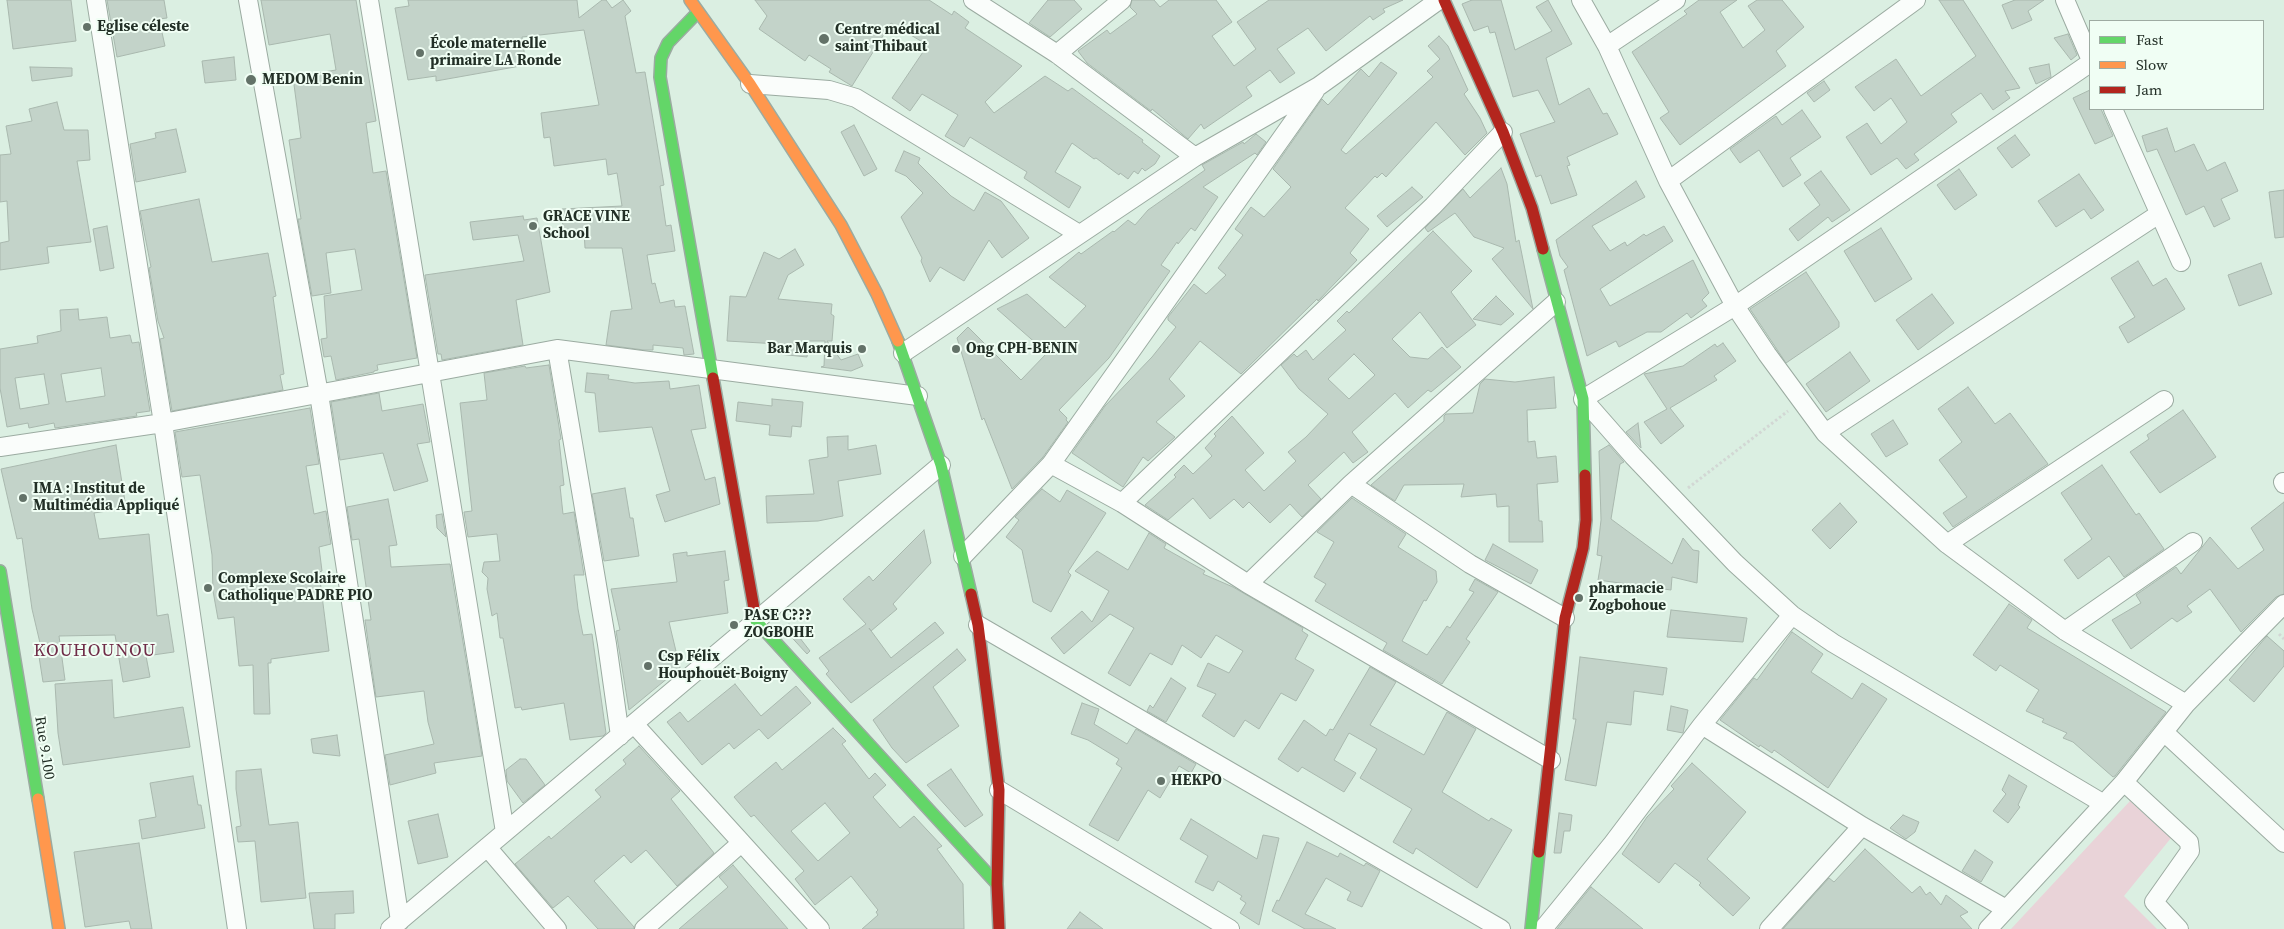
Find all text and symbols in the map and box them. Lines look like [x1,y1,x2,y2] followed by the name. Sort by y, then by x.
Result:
[97,18,189,36] place label: Eglise céleste
[2089,20,2264,110] legend
[81,21,93,33] marker: Eglise céleste
[835,21,940,56] place label: Centre médical saint Thibaut
[2136,29,2163,50] text: Fast
[817,32,831,46] marker: Centre médical saint Thibaut
[430,35,561,70] place label: École maternelle primaire LA Ronde
[414,47,426,59] marker: École maternelle primaire LA Ronde
[2136,54,2168,75] text: Slow
[262,71,363,89] place label: MEDOM Benin
[244,73,258,87] marker: MEDOM Benin
[2136,79,2162,100] text: Jam
[543,208,630,243] place label: GRACE VINE School
[527,220,539,232] marker: GRACE VINE School
[767,340,852,358] place label: Bar Marquis
[966,340,1078,358] place label: Ong CPH-BENIN
[856,343,868,355] marker: Bar Marquis
[950,343,962,355] marker: Ong CPH-BENIN
[33,480,179,515] place label: IMA : Institut de Multimédia Appliqué
[17,492,29,504] marker: IMA : Institut de Multimédia Appliqué
[218,570,372,605] place label: Complexe Scolaire Catholique PADRE PIO
[1589,580,1666,615] place label: pharmacie Zogbohoue
[202,582,214,594] marker: Complexe Scolaire Catholique PADRE PIO
[1573,592,1585,604] marker: pharmacie Zogbohoue
[744,607,814,642] place label: PASE C??? ZOGBOHE
[728,619,740,631] marker: PASE C??? ZOGBOHE
[32,640,158,662] district label: KOUHOUNOU
[658,648,788,683] place label: Csp Félix Houphouët-Boigny
[642,660,654,672] marker: Csp Félix Houphouët-Boigny
[30,715,58,781] street label: Rue 9.100
[1171,772,1222,790] place label: HEKPO
[1155,775,1167,787] marker: HEKPO

